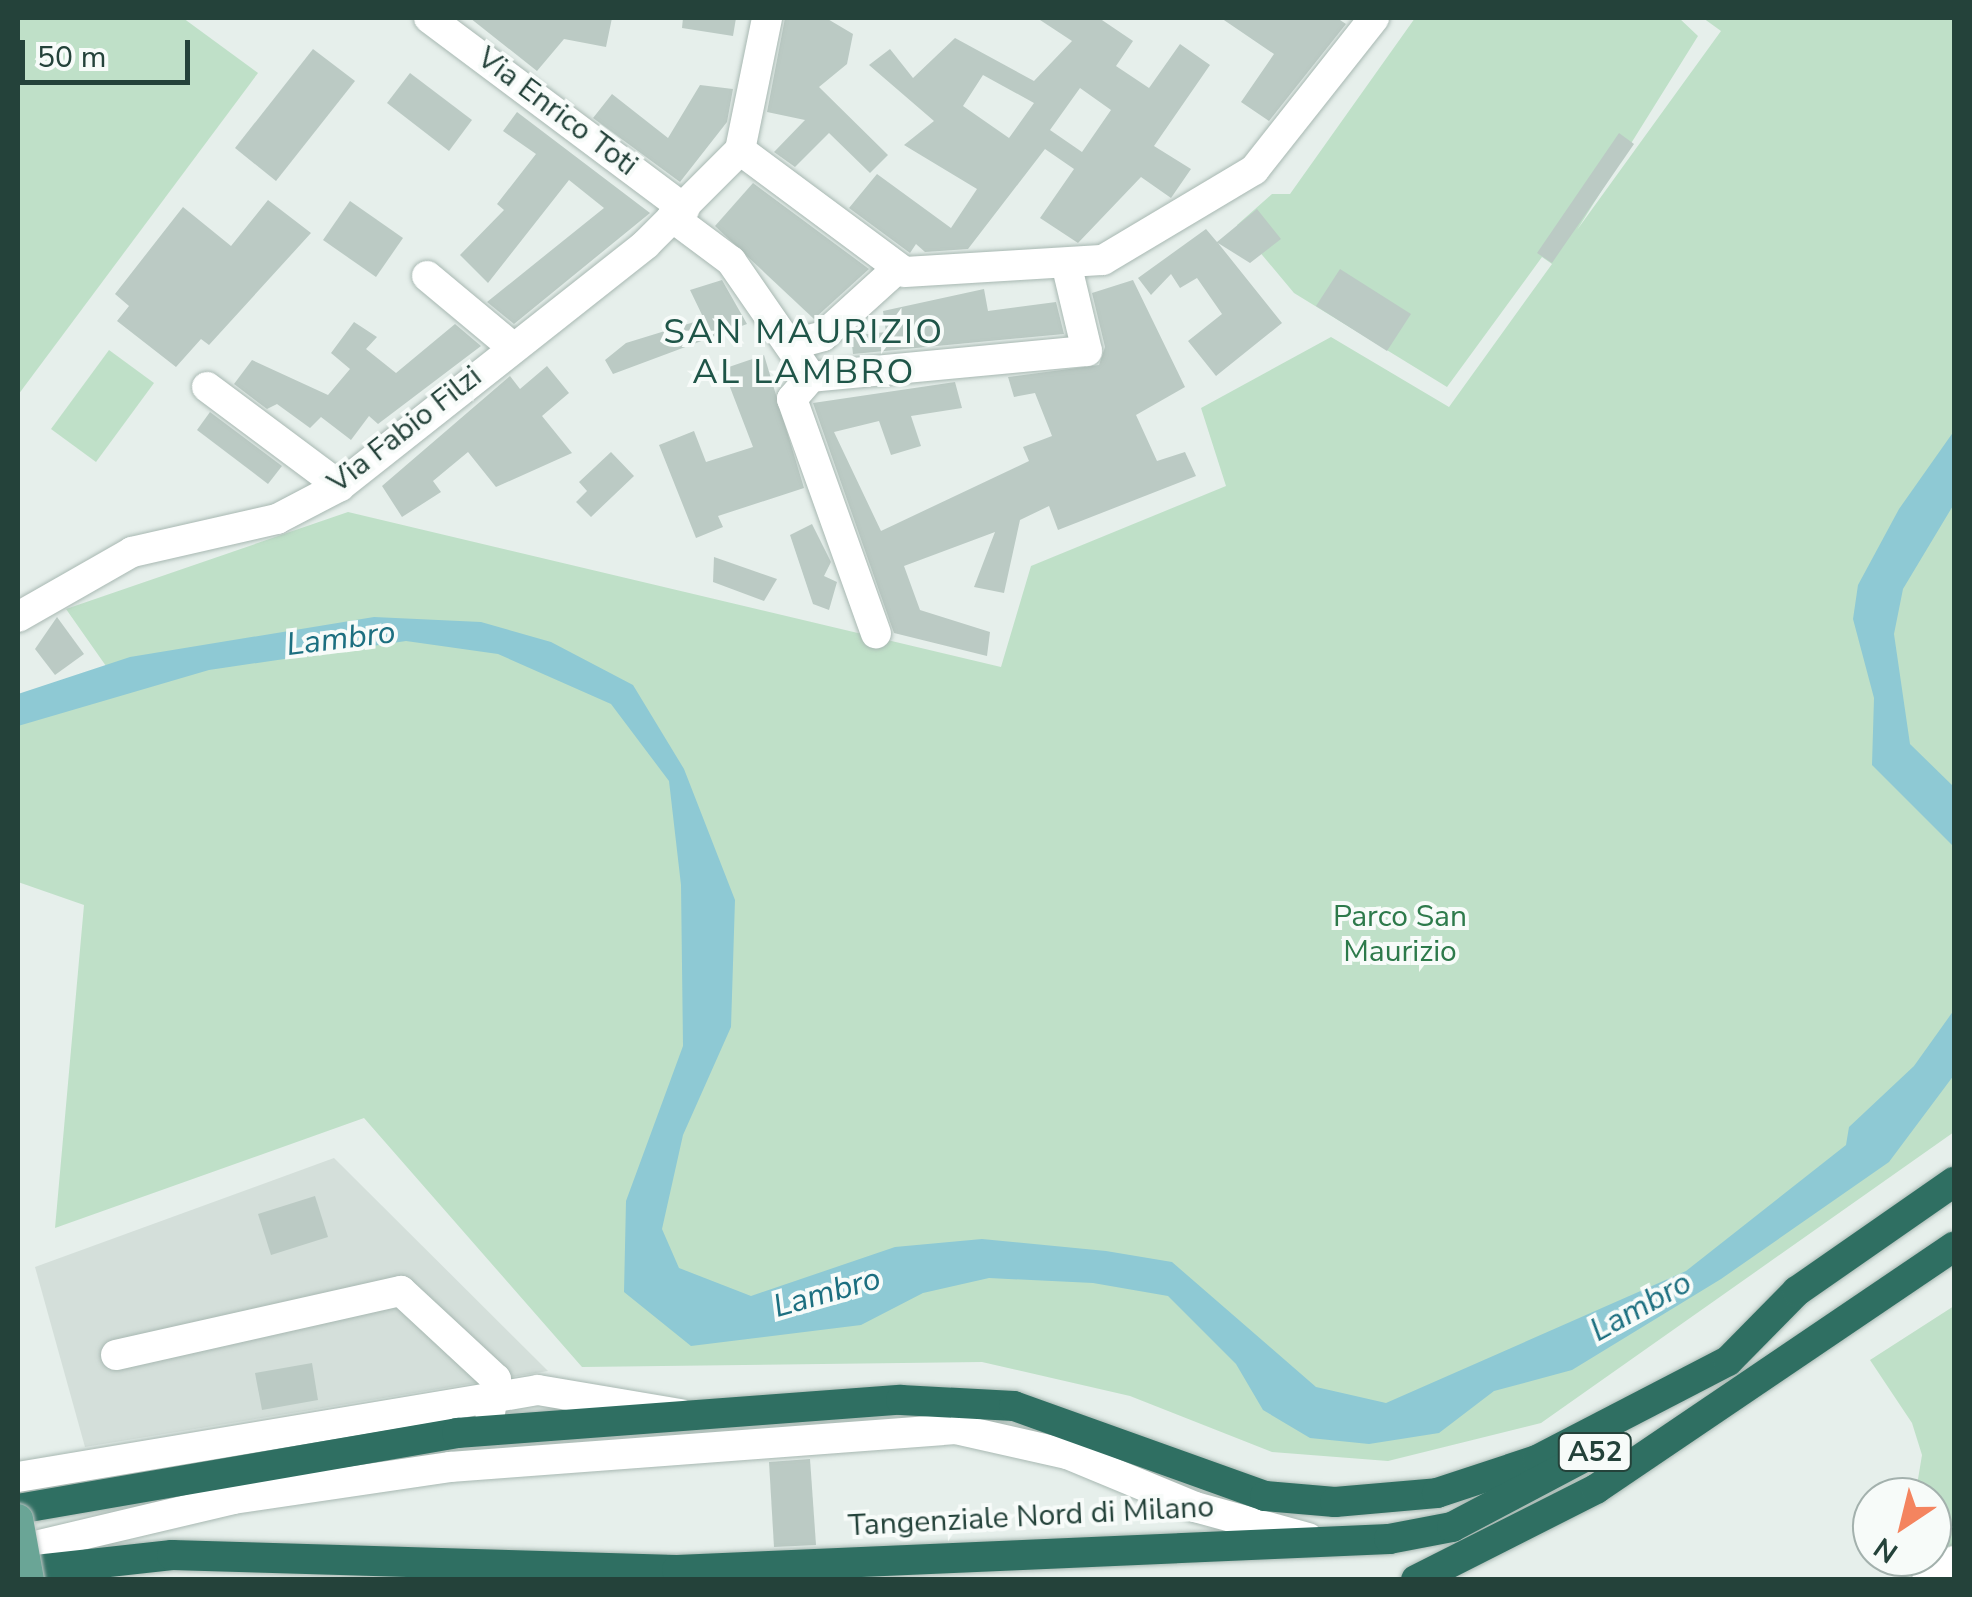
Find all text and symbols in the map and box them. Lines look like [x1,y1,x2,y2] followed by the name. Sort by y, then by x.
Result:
[25,20,195,82] scale bar
[37,37,106,78] text: 50 m
[470,40,644,184] street label: Via Enrico Toti
[663,311,945,393] district label: SAN MAURIZIO AL LAMBRO
[321,359,489,501] street label: Via Fabio Filzi
[284,613,398,665] water label: Lambro
[1333,899,1467,970] park label: Parco San Maurizio
[769,1259,885,1327] water label: Lambro
[1584,1264,1698,1350] water label: Lambro
[1558,1429,1632,1475] road number: A52
[1852,1477,1952,1577] north arrow
[847,1489,1215,1545] street label: Tangenziale Nord di Milano
[1866,1528,1905,1572] text: N

